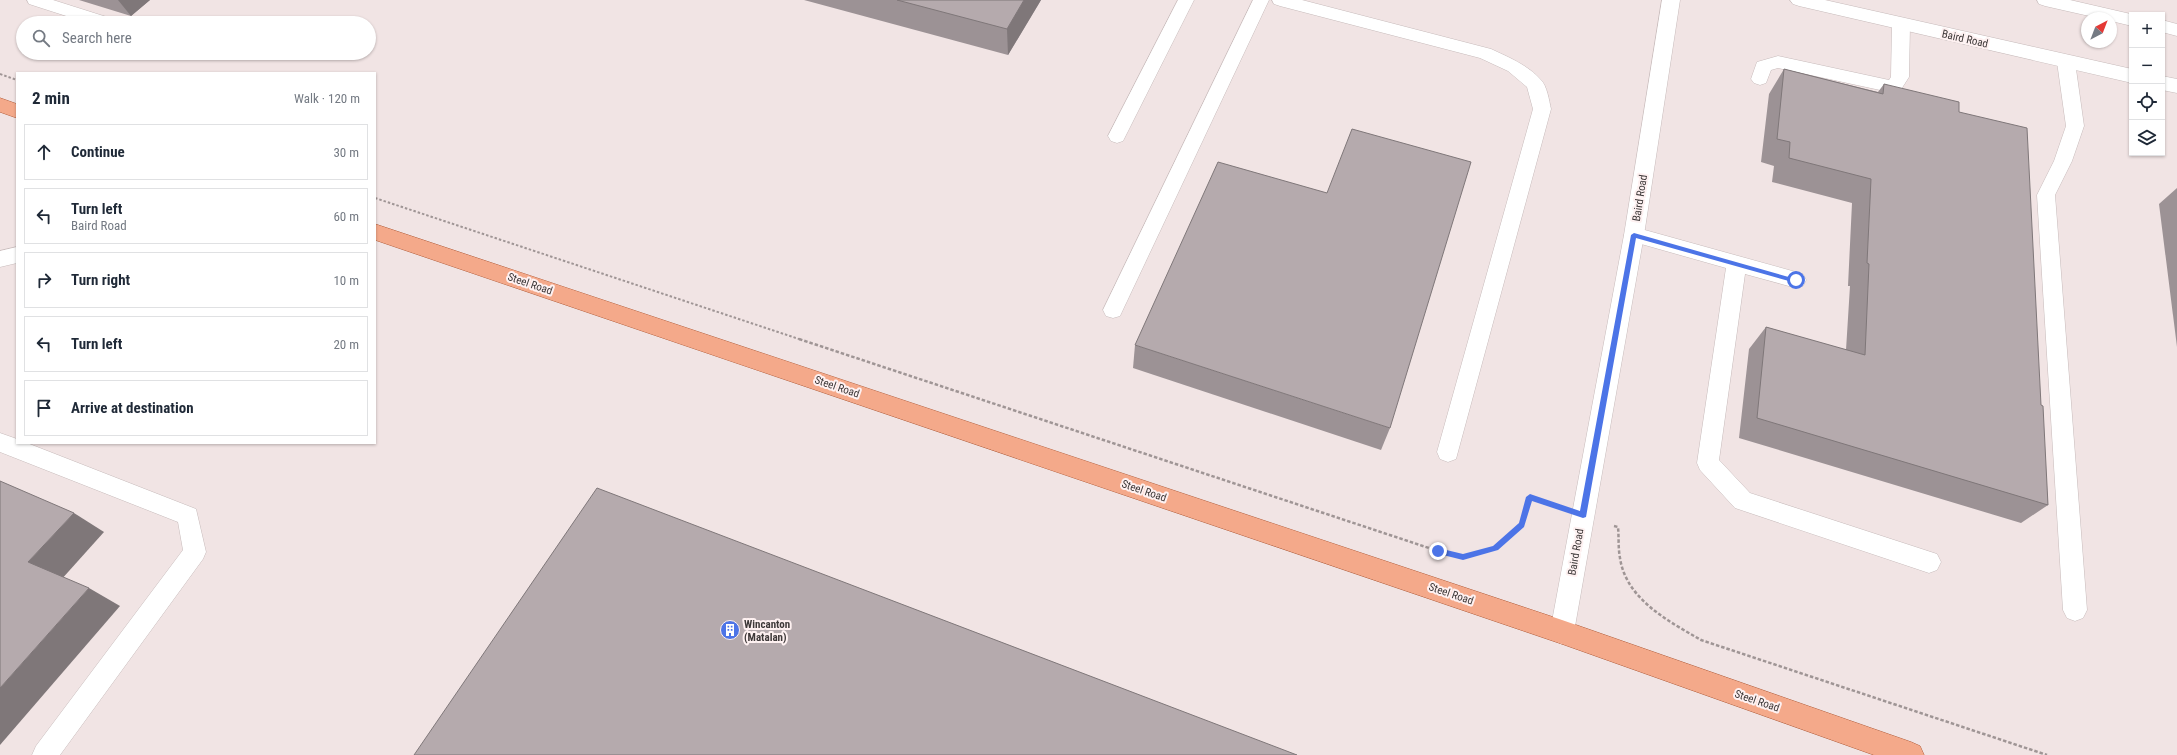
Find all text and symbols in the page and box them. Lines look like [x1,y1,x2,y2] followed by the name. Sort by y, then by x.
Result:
[2081,12,2117,48] north arrow
[2129,12,2165,156] map controls
[2129,12,2165,48] button: +
[16,16,376,60] search box
[30,27,52,49] icon: search
[1941,27,1989,51] street label: Baird Road
[62,29,132,47] text: Search here
[2129,48,2165,84] button: −
[2129,84,2165,120] button: locate
[32,88,70,108] text: 2 min
[294,91,360,106] text: Walk · 120 m
[2129,120,2165,156] button: layers
[33,141,55,163] icon: ahead
[71,143,125,161] text: Continue
[333,145,359,160] text: 30 m
[1630,174,1650,222] street label: Baird Road
[71,200,122,218] text: Turn left
[33,205,55,227] icon: left
[333,209,359,224] text: 60 m
[71,218,127,233] text: Baird Road
[33,269,55,291] icon: right
[506,270,554,298] street label: Steel Road
[71,271,130,289] text: Turn right
[1787,271,1805,289] route start
[333,273,359,288] text: 10 m
[33,333,55,355] icon: left
[71,335,122,353] text: Turn left
[333,337,359,352] text: 20 m
[813,373,861,401] street label: Steel Road
[33,397,55,419] icon: arrive
[71,399,194,417] text: Arrive at destination
[1120,477,1168,505] street label: Steel Road
[1566,528,1586,576] street label: Baird Road
[1429,542,1447,560] route end
[1427,580,1475,608] street label: Steel Road
[744,618,790,644] place label: Wincanton (Matalan)
[719,619,741,641] building icon: Wincanton (Matalan)
[1733,687,1781,715] street label: Steel Road

